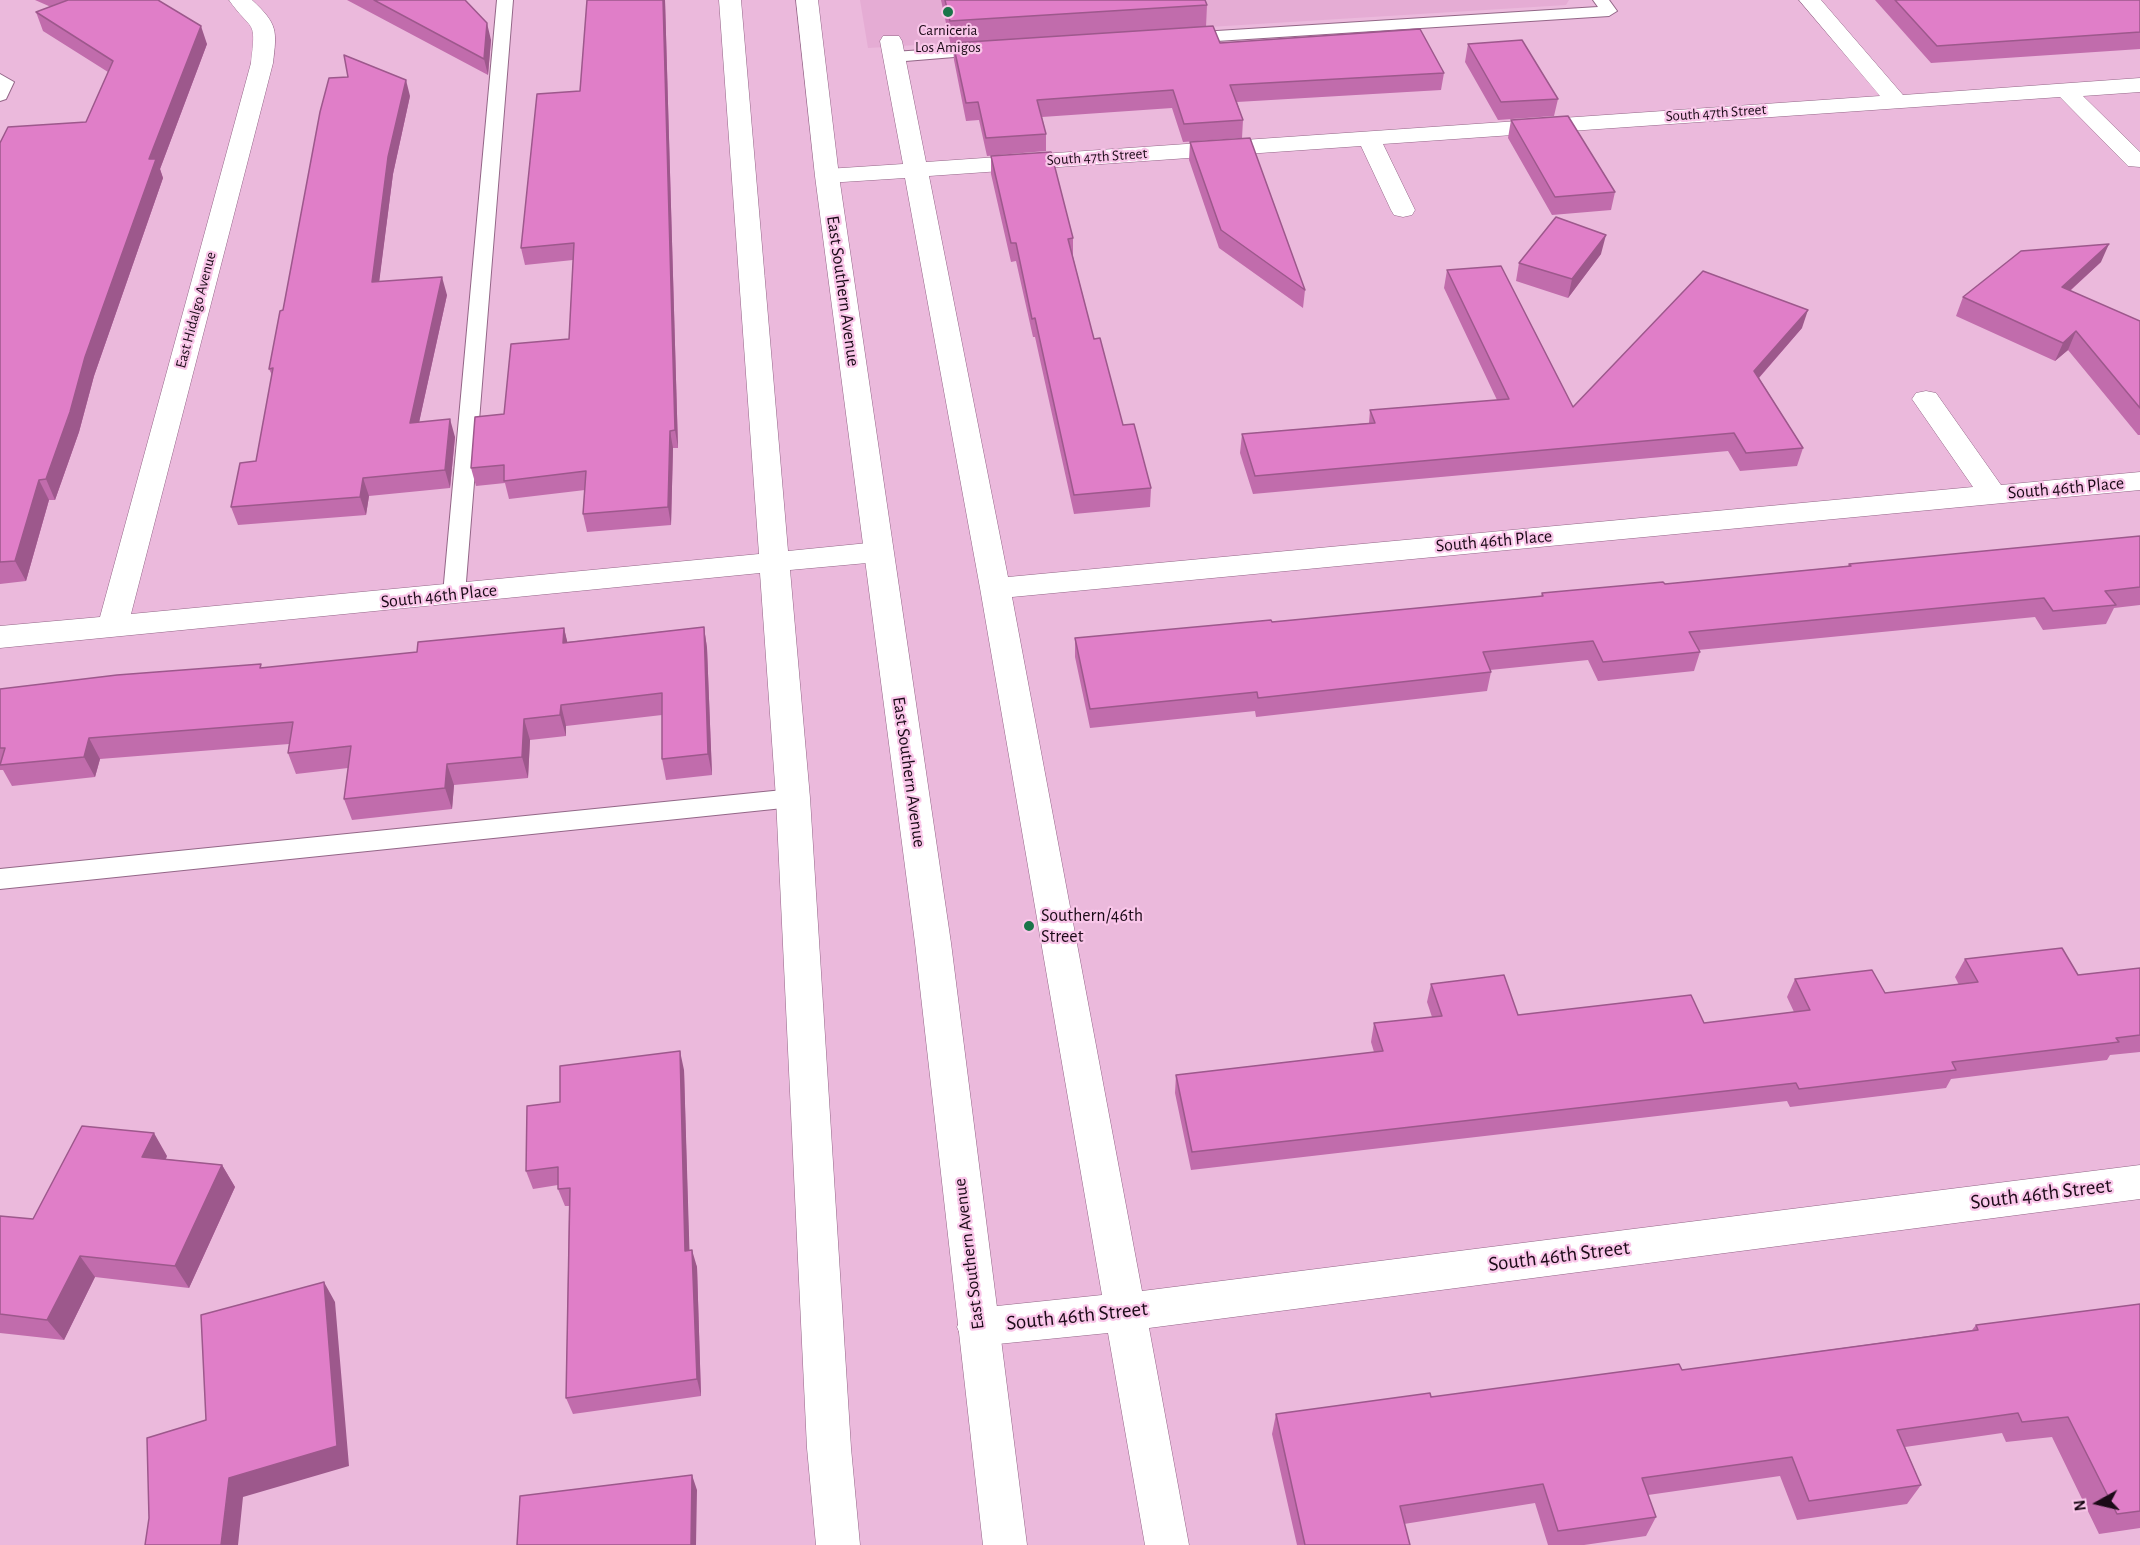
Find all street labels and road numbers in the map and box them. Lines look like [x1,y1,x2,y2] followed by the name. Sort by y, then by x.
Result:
[1665,101,1767,125] street label: South 47th Street
[1046,145,1148,169] street label: South 47th Street
[822,214,864,368] street label: East Southern Avenue
[172,250,220,370] street label: East Hidalgo Avenue
[2007,472,2125,504] street label: South 46th Place
[1435,525,1553,557] street label: South 46th Place
[380,579,498,613] street label: South 46th Place
[888,695,930,849] street label: East Southern Avenue
[1969,1173,2113,1215] street label: South 46th Street
[949,1177,989,1331] street label: East Southern Avenue
[1487,1235,1631,1277] street label: South 46th Street
[1005,1296,1149,1336] street label: South 46th Street

